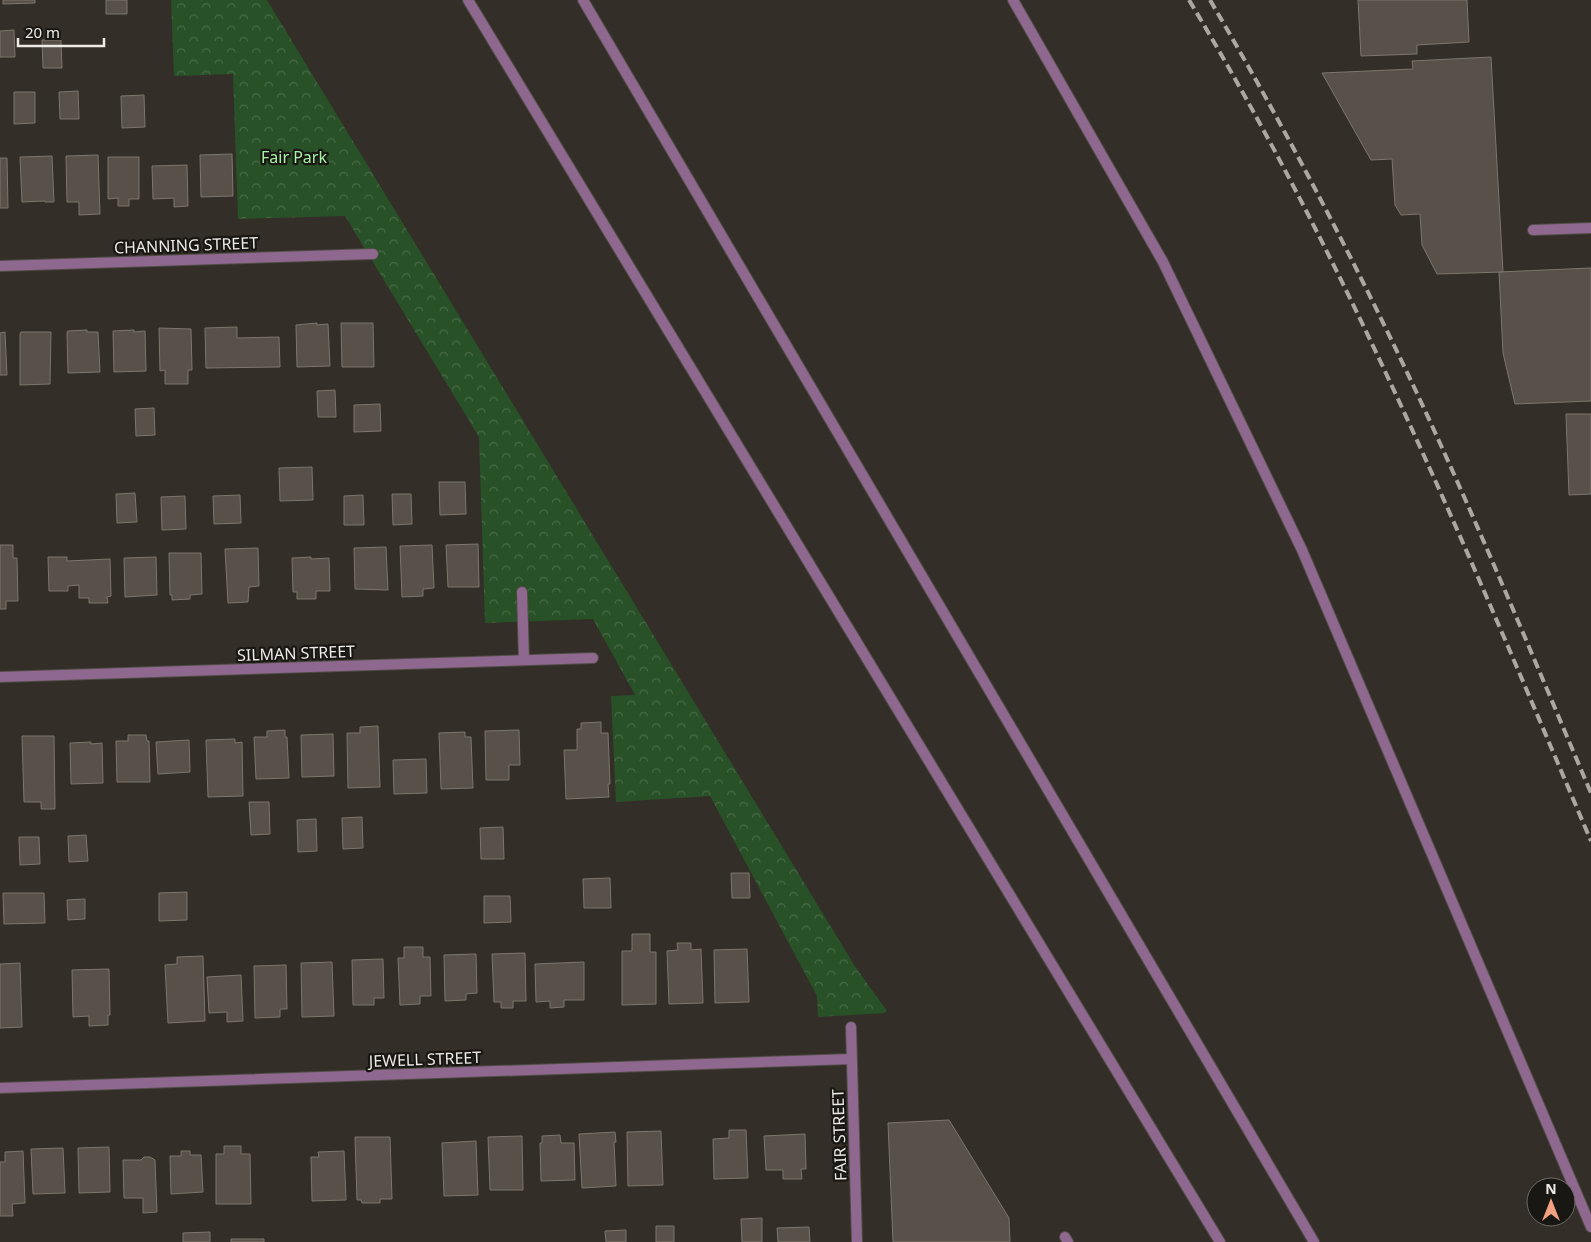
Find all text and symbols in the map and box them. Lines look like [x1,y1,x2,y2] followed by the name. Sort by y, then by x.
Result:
[18,15,104,47] scale bar
[25,22,60,42] text: 20 m
[261,146,327,168] park label: Fair Park
[114,231,259,259] street label: CHANNING STREET
[237,640,355,666] street label: SILMAN STREET
[367,1046,482,1072] street label: JEWELL STREET
[826,1089,852,1181] street label: FAIR STREET
[1526,1177,1576,1227] north arrow
[1545,1179,1557,1198] text: N

